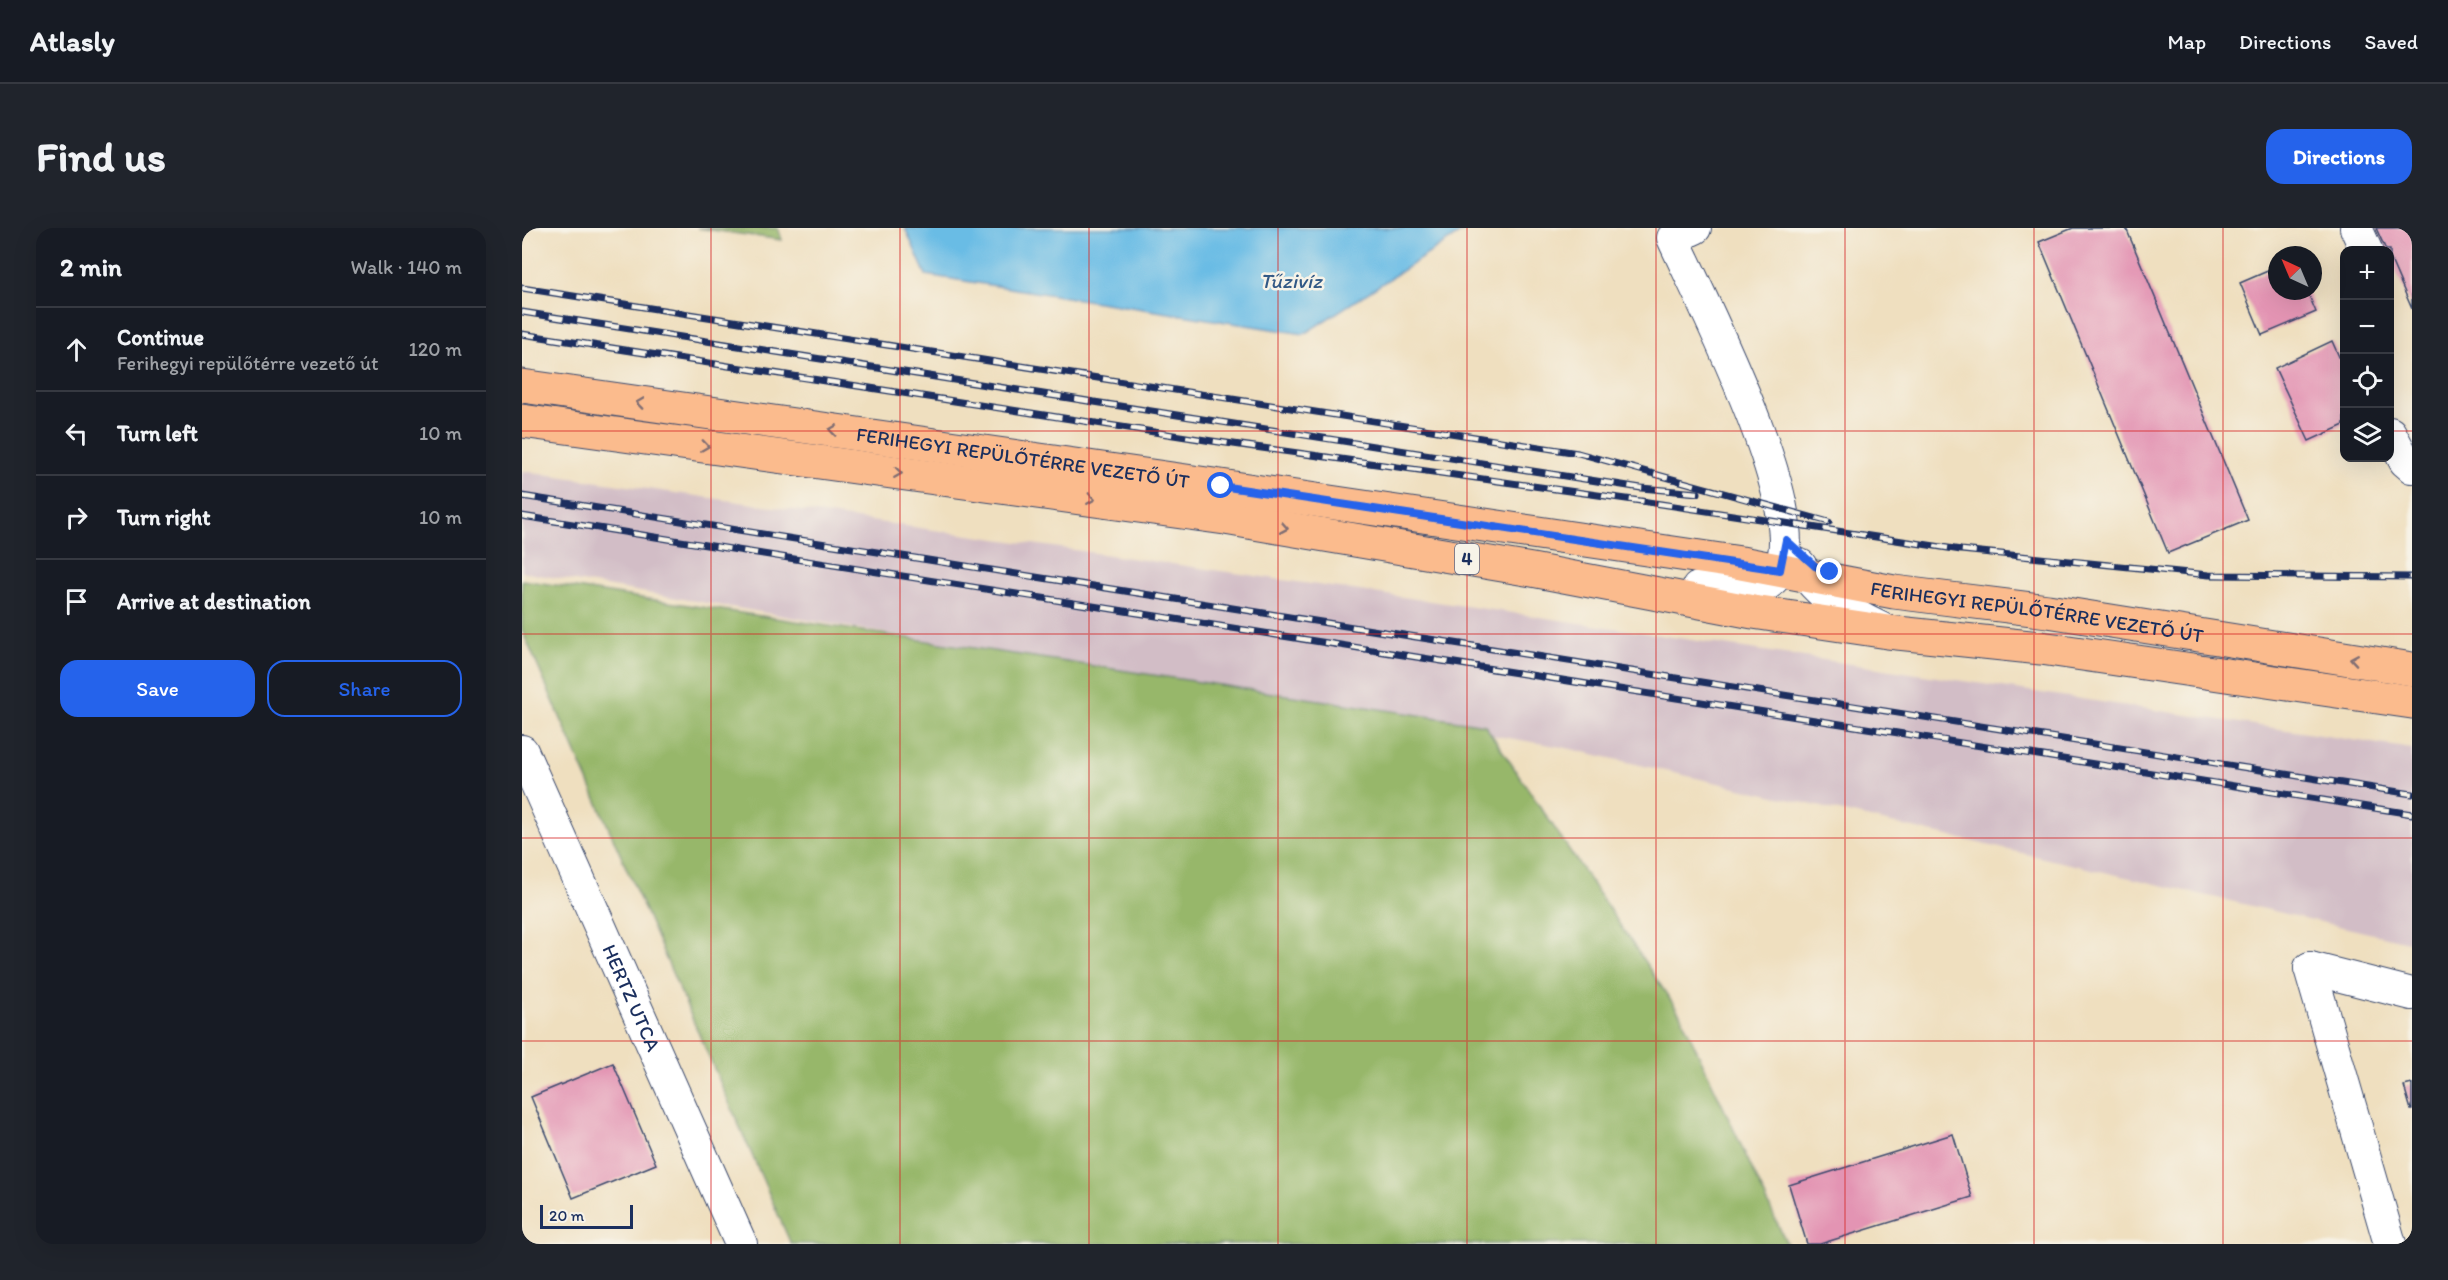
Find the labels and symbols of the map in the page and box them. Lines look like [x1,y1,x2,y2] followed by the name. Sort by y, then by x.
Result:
[2268,246,2322,300] north arrow
[1260,268,1323,293] water label: Tűzivíz
[635,397,644,409] one-way arrow
[855,422,1191,493] street label: FERIHEGYI REPÜLŐTÉRRE VEZETŐ ÚT
[828,425,837,437] one-way arrow
[700,440,709,452] one-way arrow
[893,466,903,478] one-way arrow
[1207,472,1233,498] route start
[1086,493,1096,505] one-way arrow
[1279,521,1289,534] one-way arrow
[1455,544,1479,574] road number: 4
[1816,558,1842,584] route end
[1868,576,2205,648] street label: FERIHEGYI REPÜLŐTÉRRE VEZETŐ ÚT
[2350,654,2359,666] one-way arrow
[597,941,666,1055] street label: HERTZ UTCA
[540,1202,633,1230] scale bar

